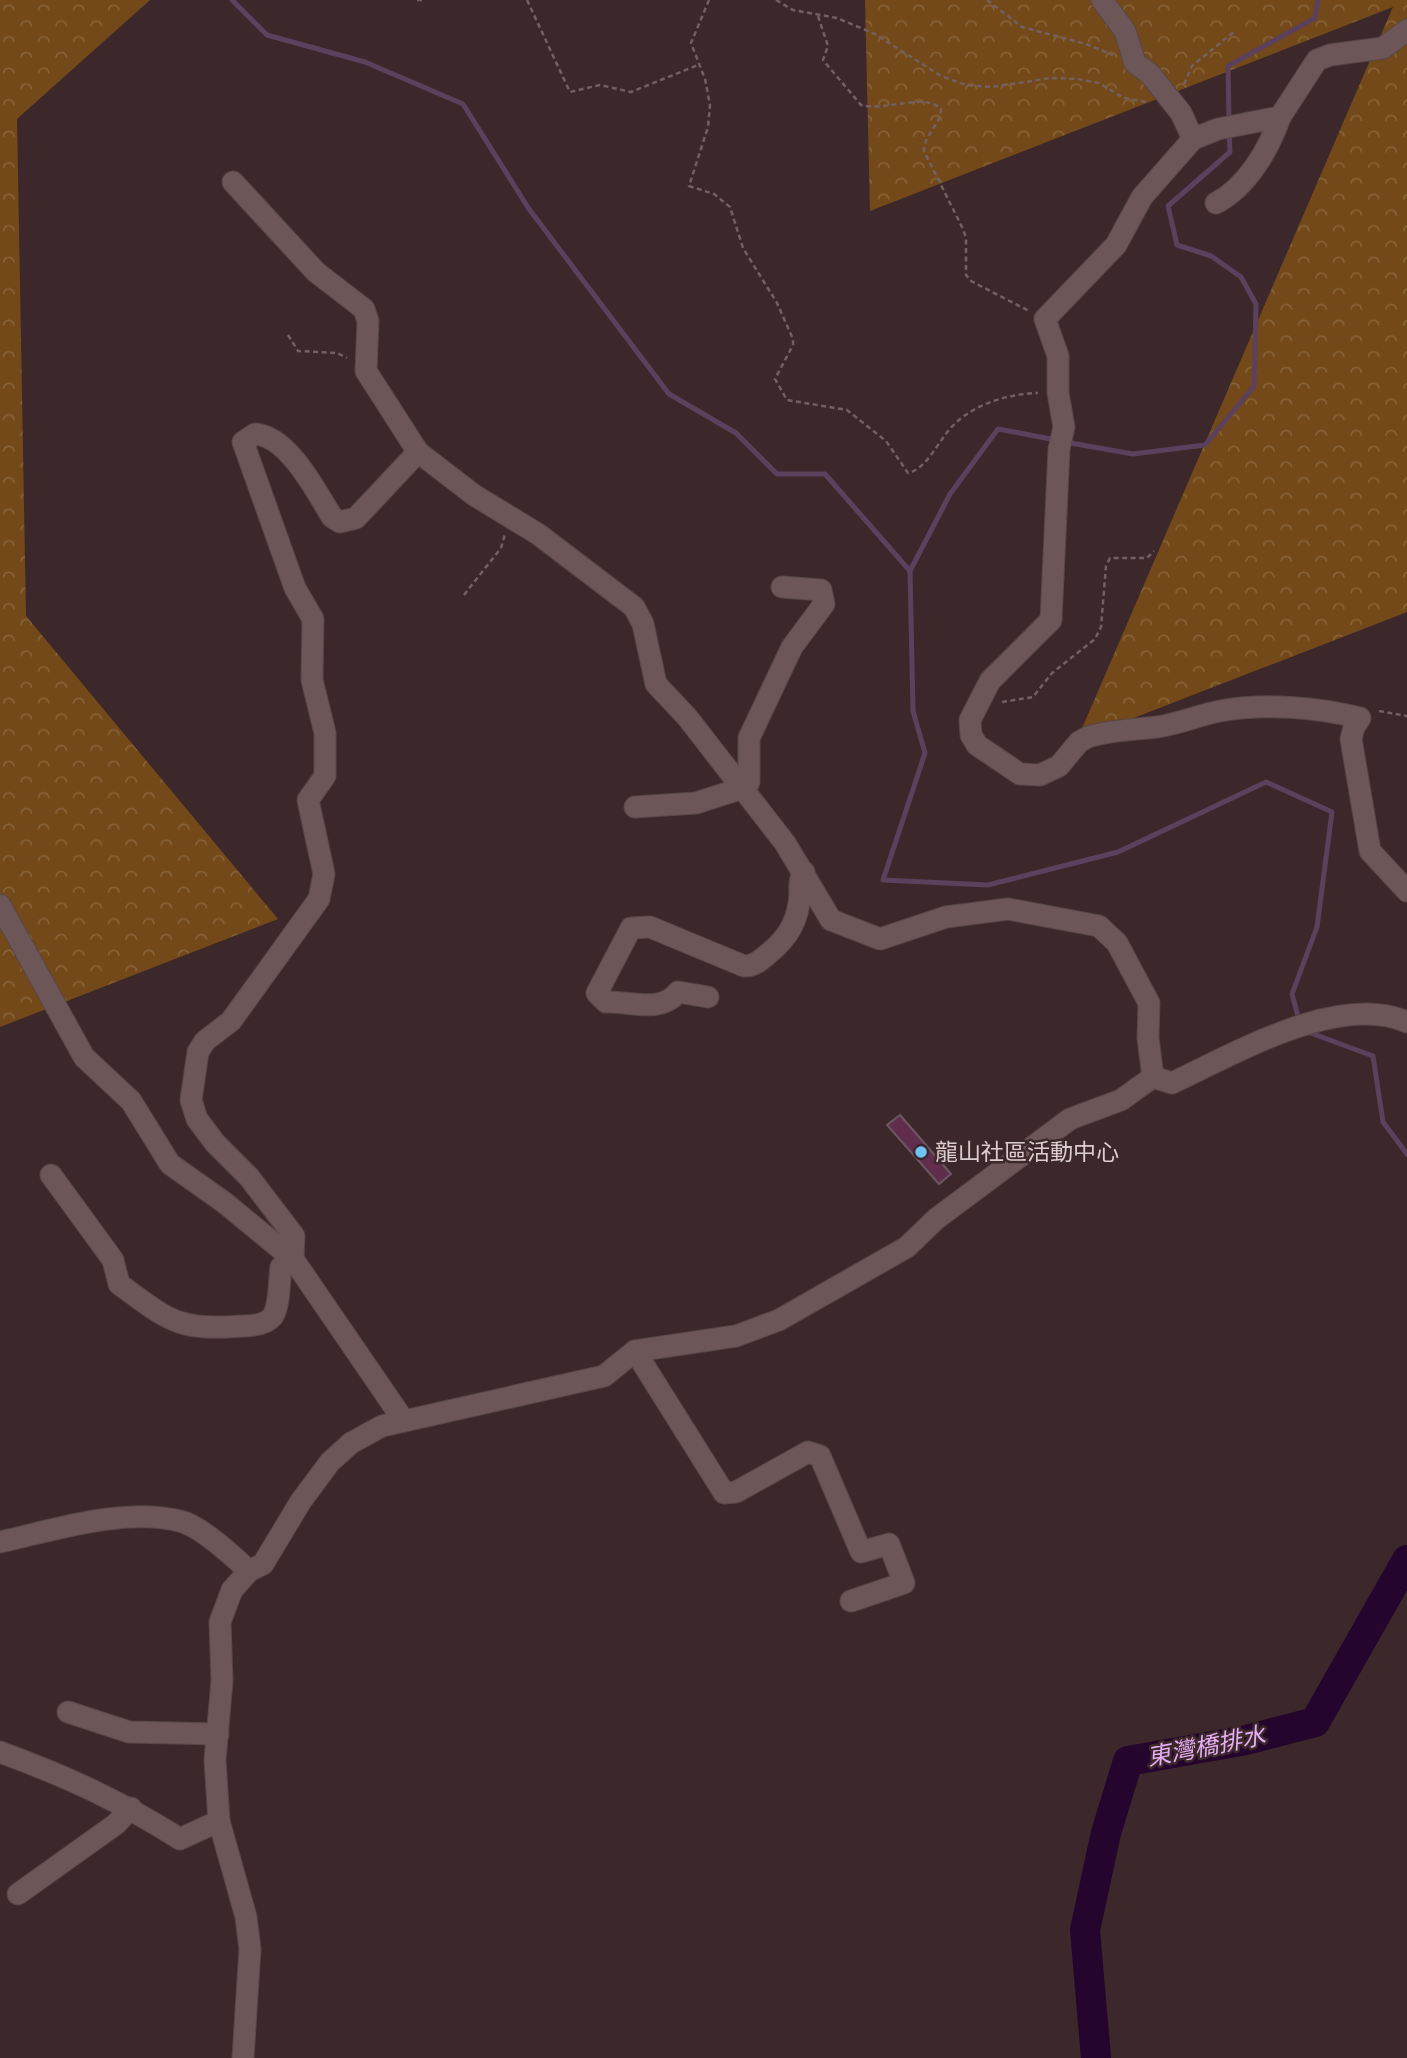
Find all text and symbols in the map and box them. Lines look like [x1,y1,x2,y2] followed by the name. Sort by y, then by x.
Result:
[935,1139,1119,1165] place label: 龍山社區活動中心
[913,1144,929,1160] marker: 龍山社區活動中心
[1145,1721,1268,1771] water label: 東灣橋排水

